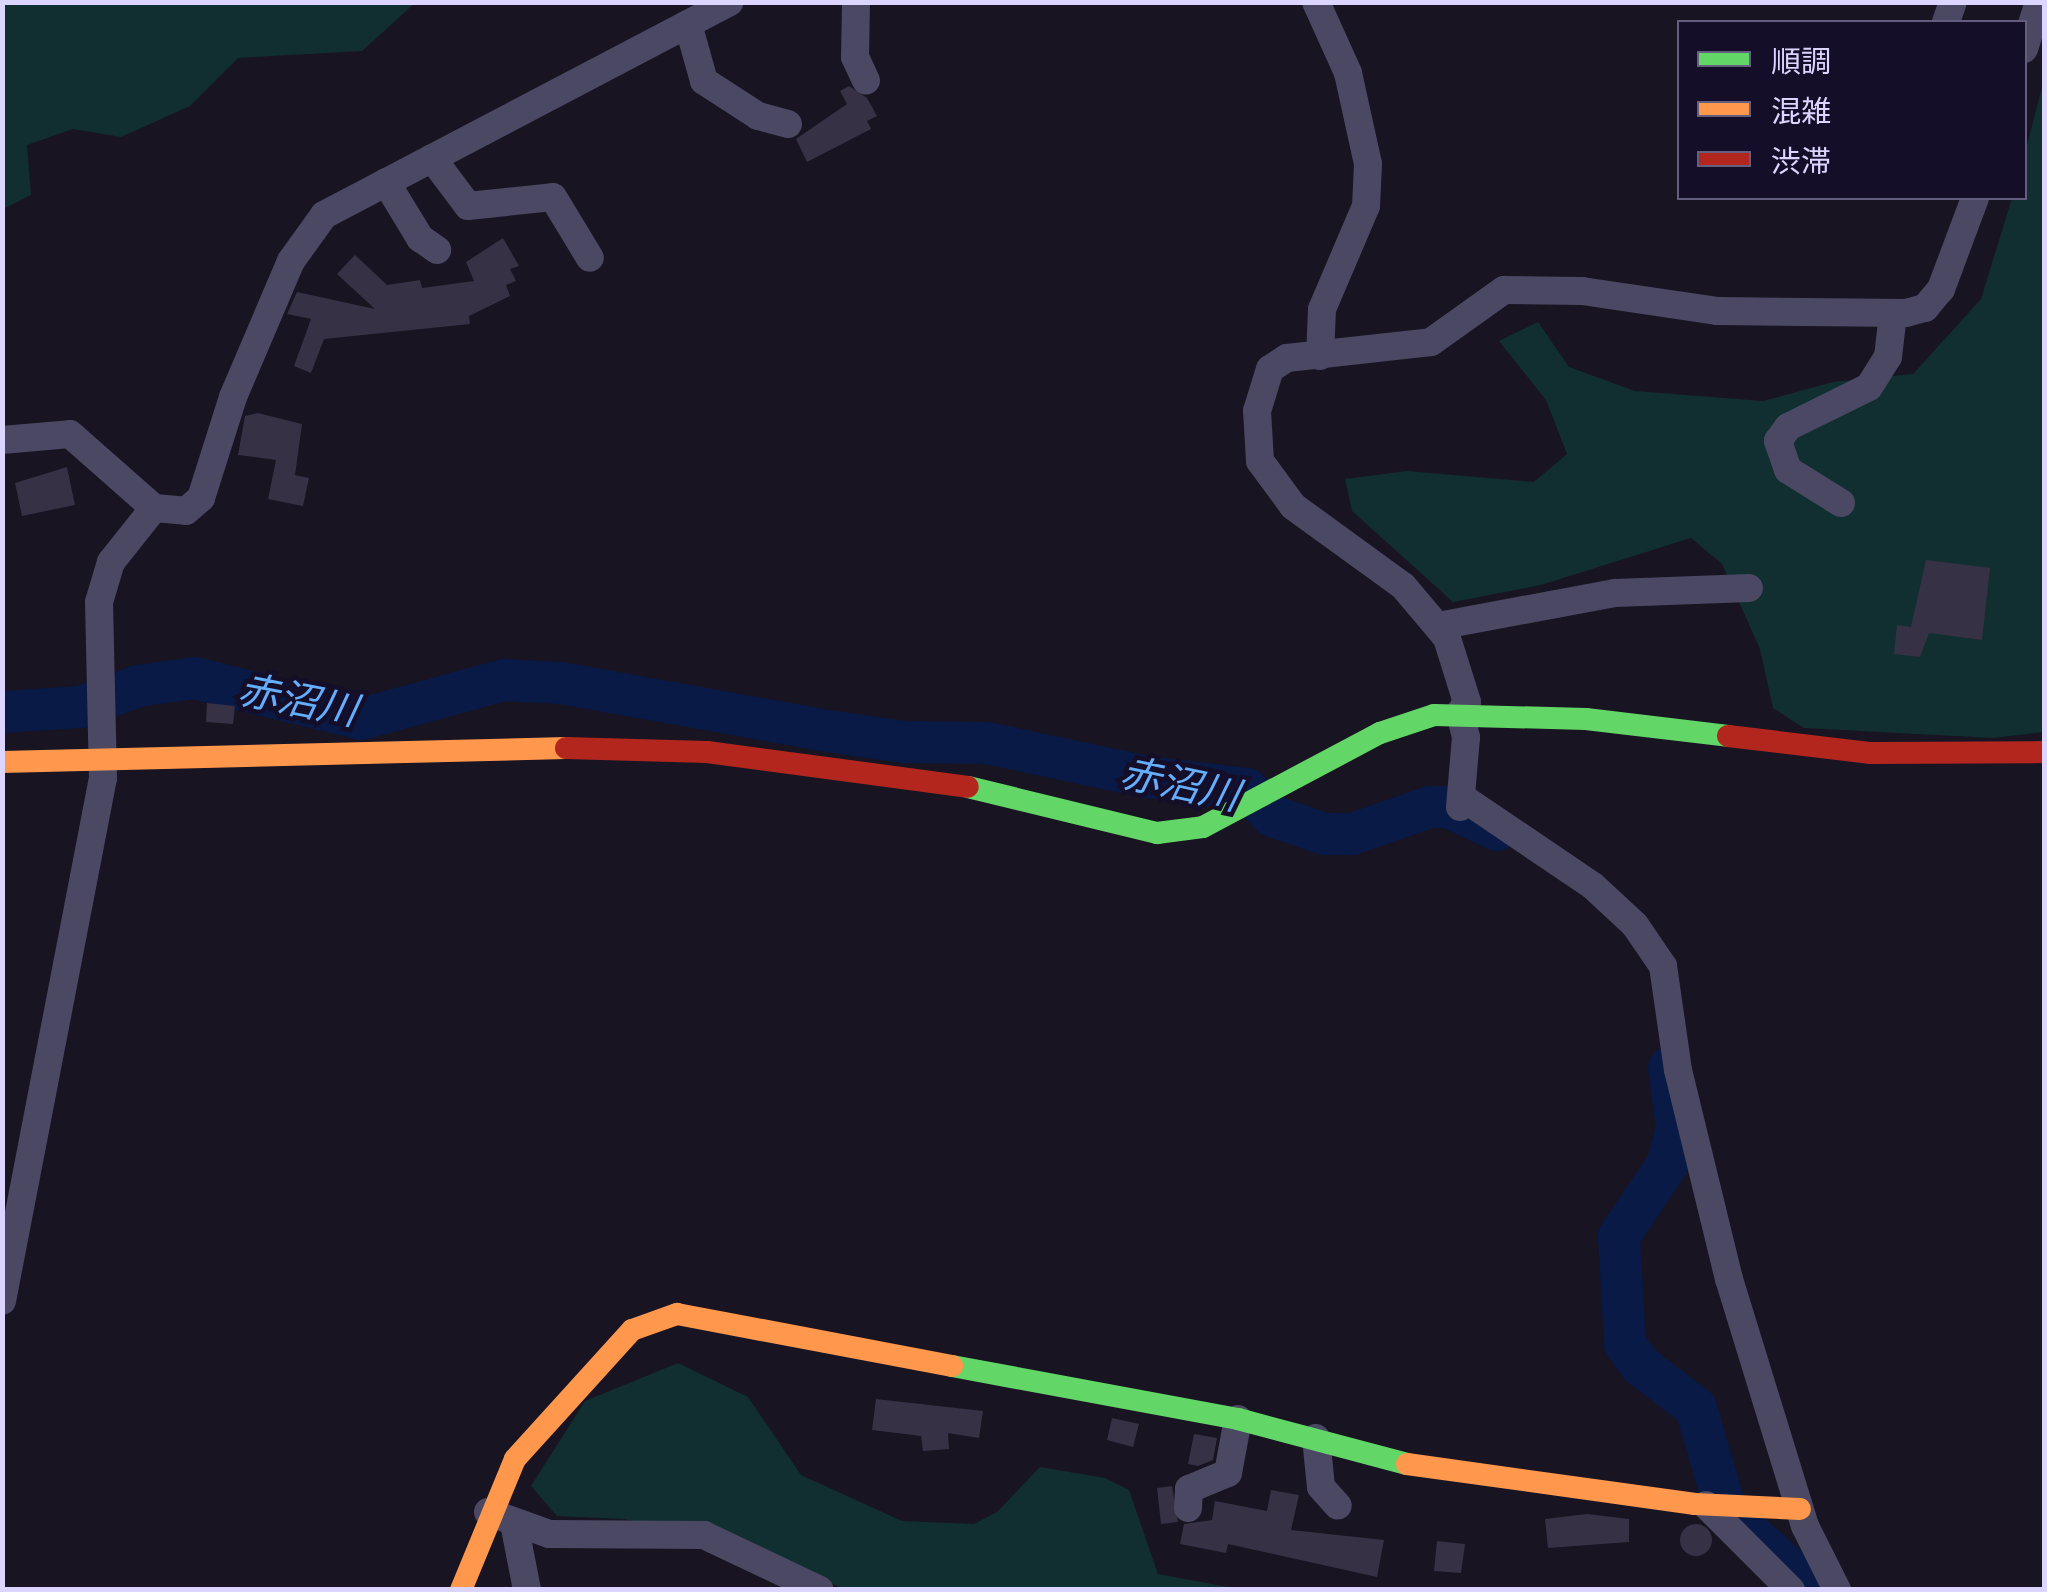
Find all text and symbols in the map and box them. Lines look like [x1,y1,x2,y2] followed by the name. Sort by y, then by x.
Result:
[1677,20,2027,200] legend
[1771,43,1831,80] text: 順調
[1771,93,1831,130] text: 混雑
[1771,143,1831,180] text: 渋滞
[235,665,361,735] water label: 赤沼川
[1116,748,1244,820] water label: 赤沼川

